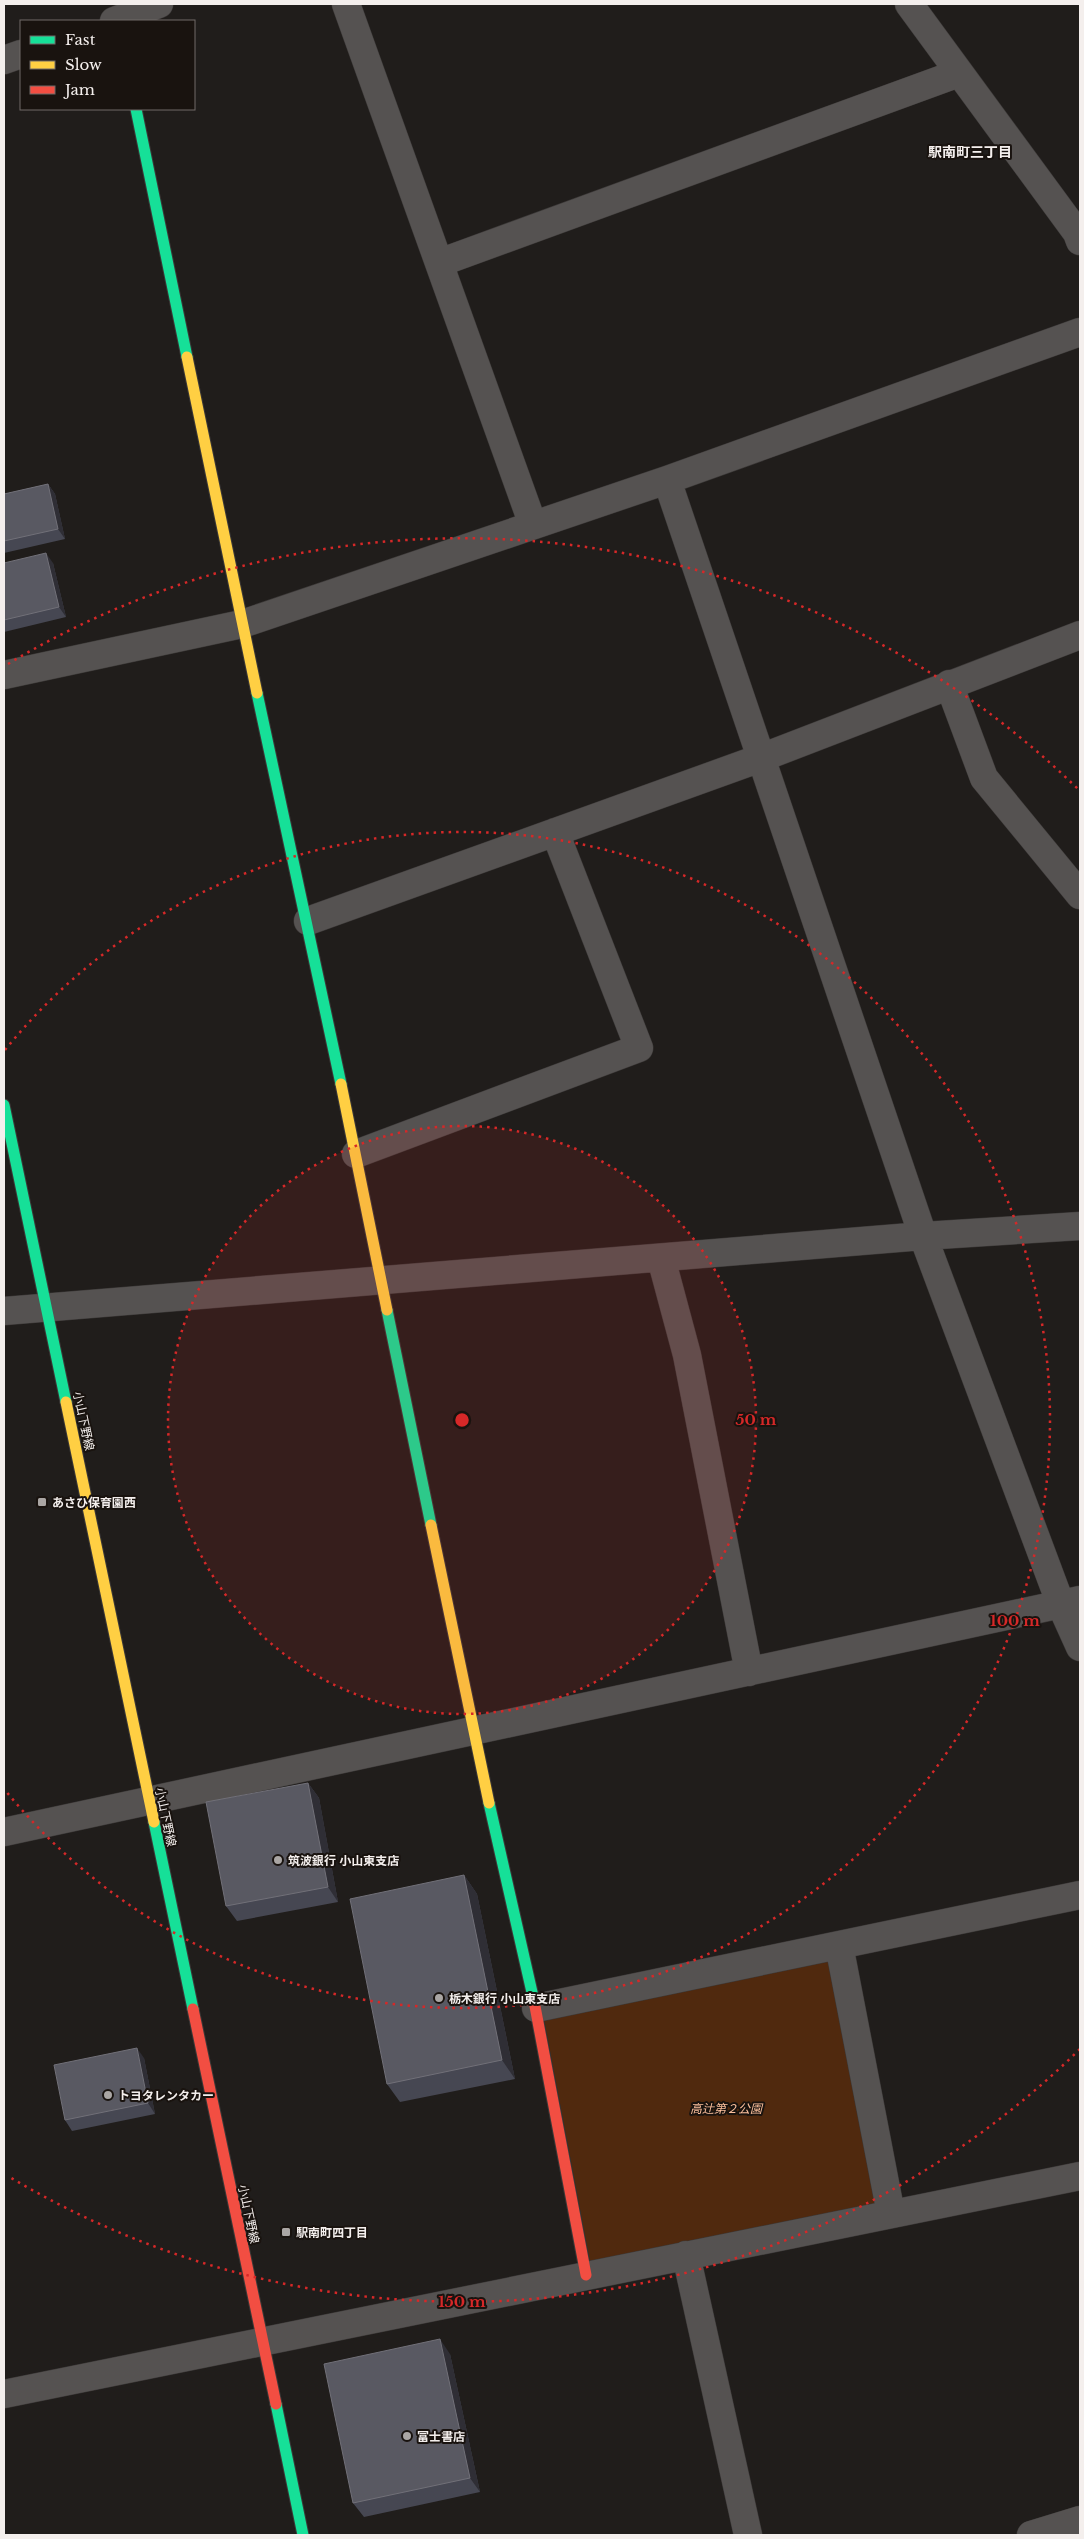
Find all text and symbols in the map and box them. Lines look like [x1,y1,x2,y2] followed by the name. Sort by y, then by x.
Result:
[20,20,195,110] legend
[65,30,96,49] text: Fast
[65,55,102,74] text: Slow
[63,80,95,99] text: Jam
[928,143,1012,161] district label: 駅南町三丁目
[70,1390,98,1452] street label: 小山下野線
[736,1410,777,1429] text: 50 m
[453,1411,471,1429] centre of rings
[52,1495,136,1510] place label: あさひ保育園西
[36,1496,48,1508] marker: あさひ保育園西
[990,1611,1040,1630] text: 100 m
[152,1786,180,1848] street label: 小山下野線
[288,1853,399,1868] place label: 筑波銀行 小山東支店
[272,1854,284,1866] marker: 筑波銀行 小山東支店
[449,1991,560,2006] place label: 栃木銀行 小山東支店
[433,1992,445,2004] marker: 栃木銀行 小山東支店
[118,2088,214,2103] place label: トヨタレンタカー
[102,2089,114,2101] marker: トヨタレンタカー
[690,2101,764,2116] park label: 高辻第２公園
[235,2183,263,2245] street label: 小山下野線
[296,2225,368,2240] place label: 駅南町四丁目
[280,2226,292,2238] marker: 駅南町四丁目
[438,2292,486,2311] text: 150 m
[417,2429,465,2444] place label: 富士書店
[401,2430,413,2442] marker: 富士書店

